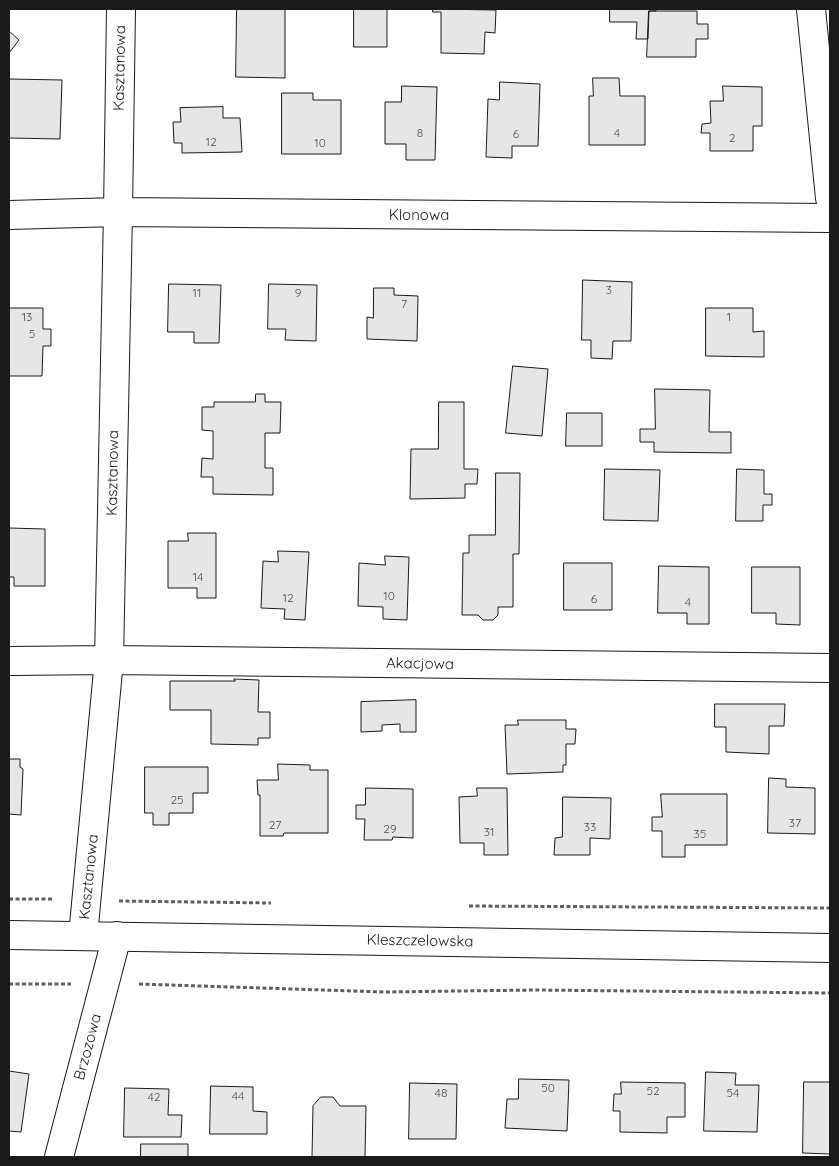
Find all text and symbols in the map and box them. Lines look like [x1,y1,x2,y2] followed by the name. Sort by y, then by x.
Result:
[110,25,130,111] street label: Kasztanowa
[417,126,423,140] house number: 8
[614,126,620,140] house number: 4
[513,127,519,141] house number: 6
[729,131,735,145] house number: 2
[205,135,217,149] house number: 12
[314,136,326,150] house number: 10
[389,206,449,224] street label: Klonowa
[606,283,612,297] house number: 3
[193,286,201,300] house number: 11
[295,286,301,300] house number: 9
[401,297,407,311] house number: 7
[22,310,32,324] house number: 13
[727,310,731,324] house number: 1
[29,327,35,341] house number: 5
[103,430,123,516] street label: Kasztanowa
[193,570,203,584] house number: 14
[383,589,395,603] house number: 10
[282,591,294,605] house number: 12
[591,592,597,606] house number: 6
[685,595,691,609] house number: 4
[386,654,454,674] street label: Akacjowa
[170,793,184,807] house number: 25
[789,816,801,830] house number: 37
[269,818,281,832] house number: 27
[584,820,596,834] house number: 33
[383,822,397,836] house number: 29
[484,825,494,839] house number: 31
[694,827,706,841] house number: 35
[76,833,102,921] street label: Kasztanowa
[366,931,474,951] street label: Kleszczelowska
[71,1012,105,1082] street label: Brzozowa
[541,1081,555,1095] house number: 50
[646,1084,660,1098] house number: 52
[435,1086,447,1100] house number: 48
[727,1086,739,1100] house number: 54
[232,1089,244,1103] house number: 44
[148,1090,160,1104] house number: 42

